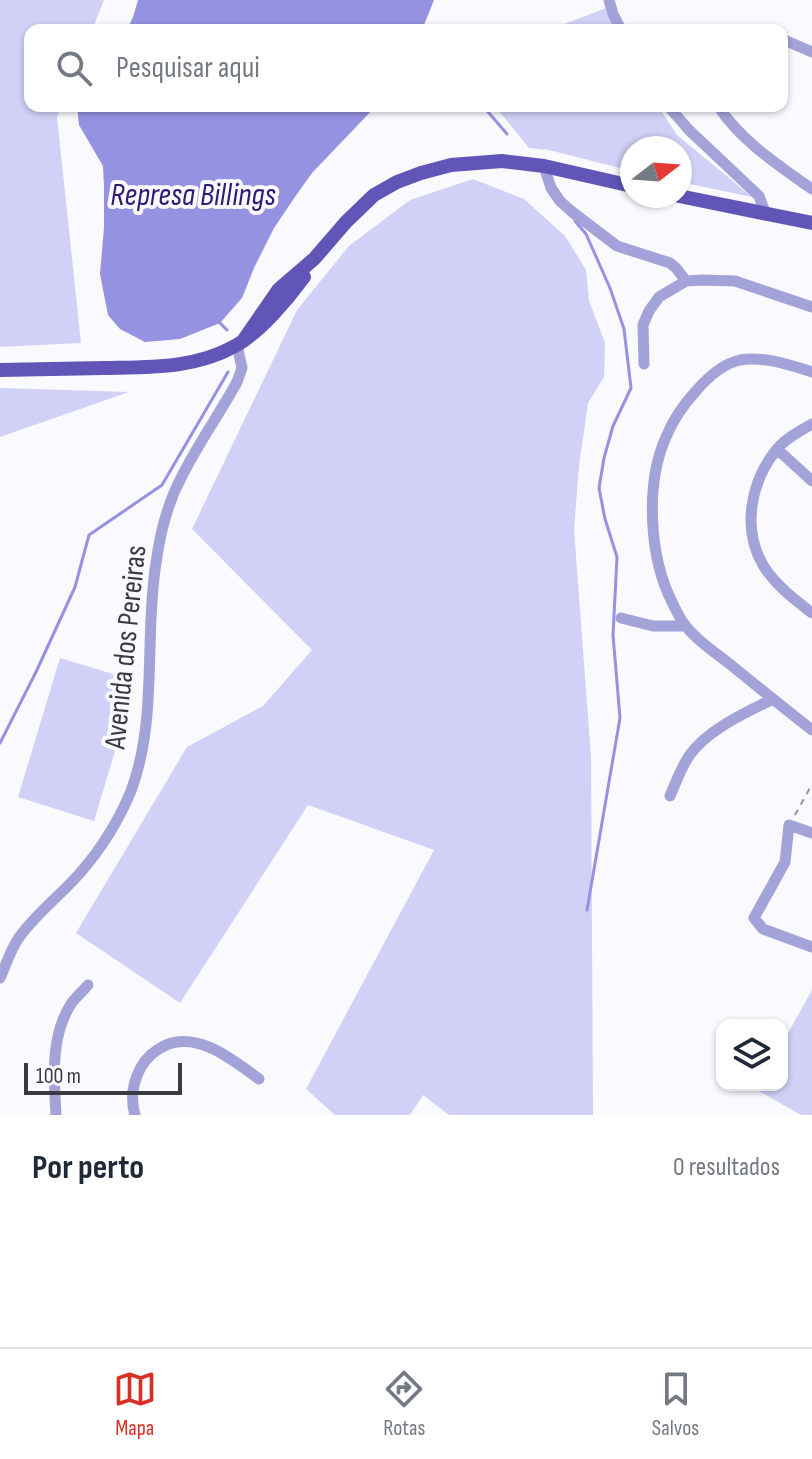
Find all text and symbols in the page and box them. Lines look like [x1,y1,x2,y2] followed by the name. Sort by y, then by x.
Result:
[24,24,788,112] search box
[52,46,96,90] icon: search
[116,50,260,86] text: Pesquisar aqui
[620,136,692,208] north arrow
[110,176,276,215] water label: Represa Billings
[97,543,155,752] street label: Avenida dos Pereiras
[716,1019,788,1091] map controls
[716,1019,788,1091] button: layers
[24,1059,182,1095] scale bar
[36,1063,81,1090] text: 100 m
[32,1147,144,1188] text: Por perto
[673,1152,780,1183] text: 0 resultados
[113,1367,157,1442] tab: Mapa
[382,1367,426,1442] tab: Rotas
[652,1367,699,1442] tab: Salvos

